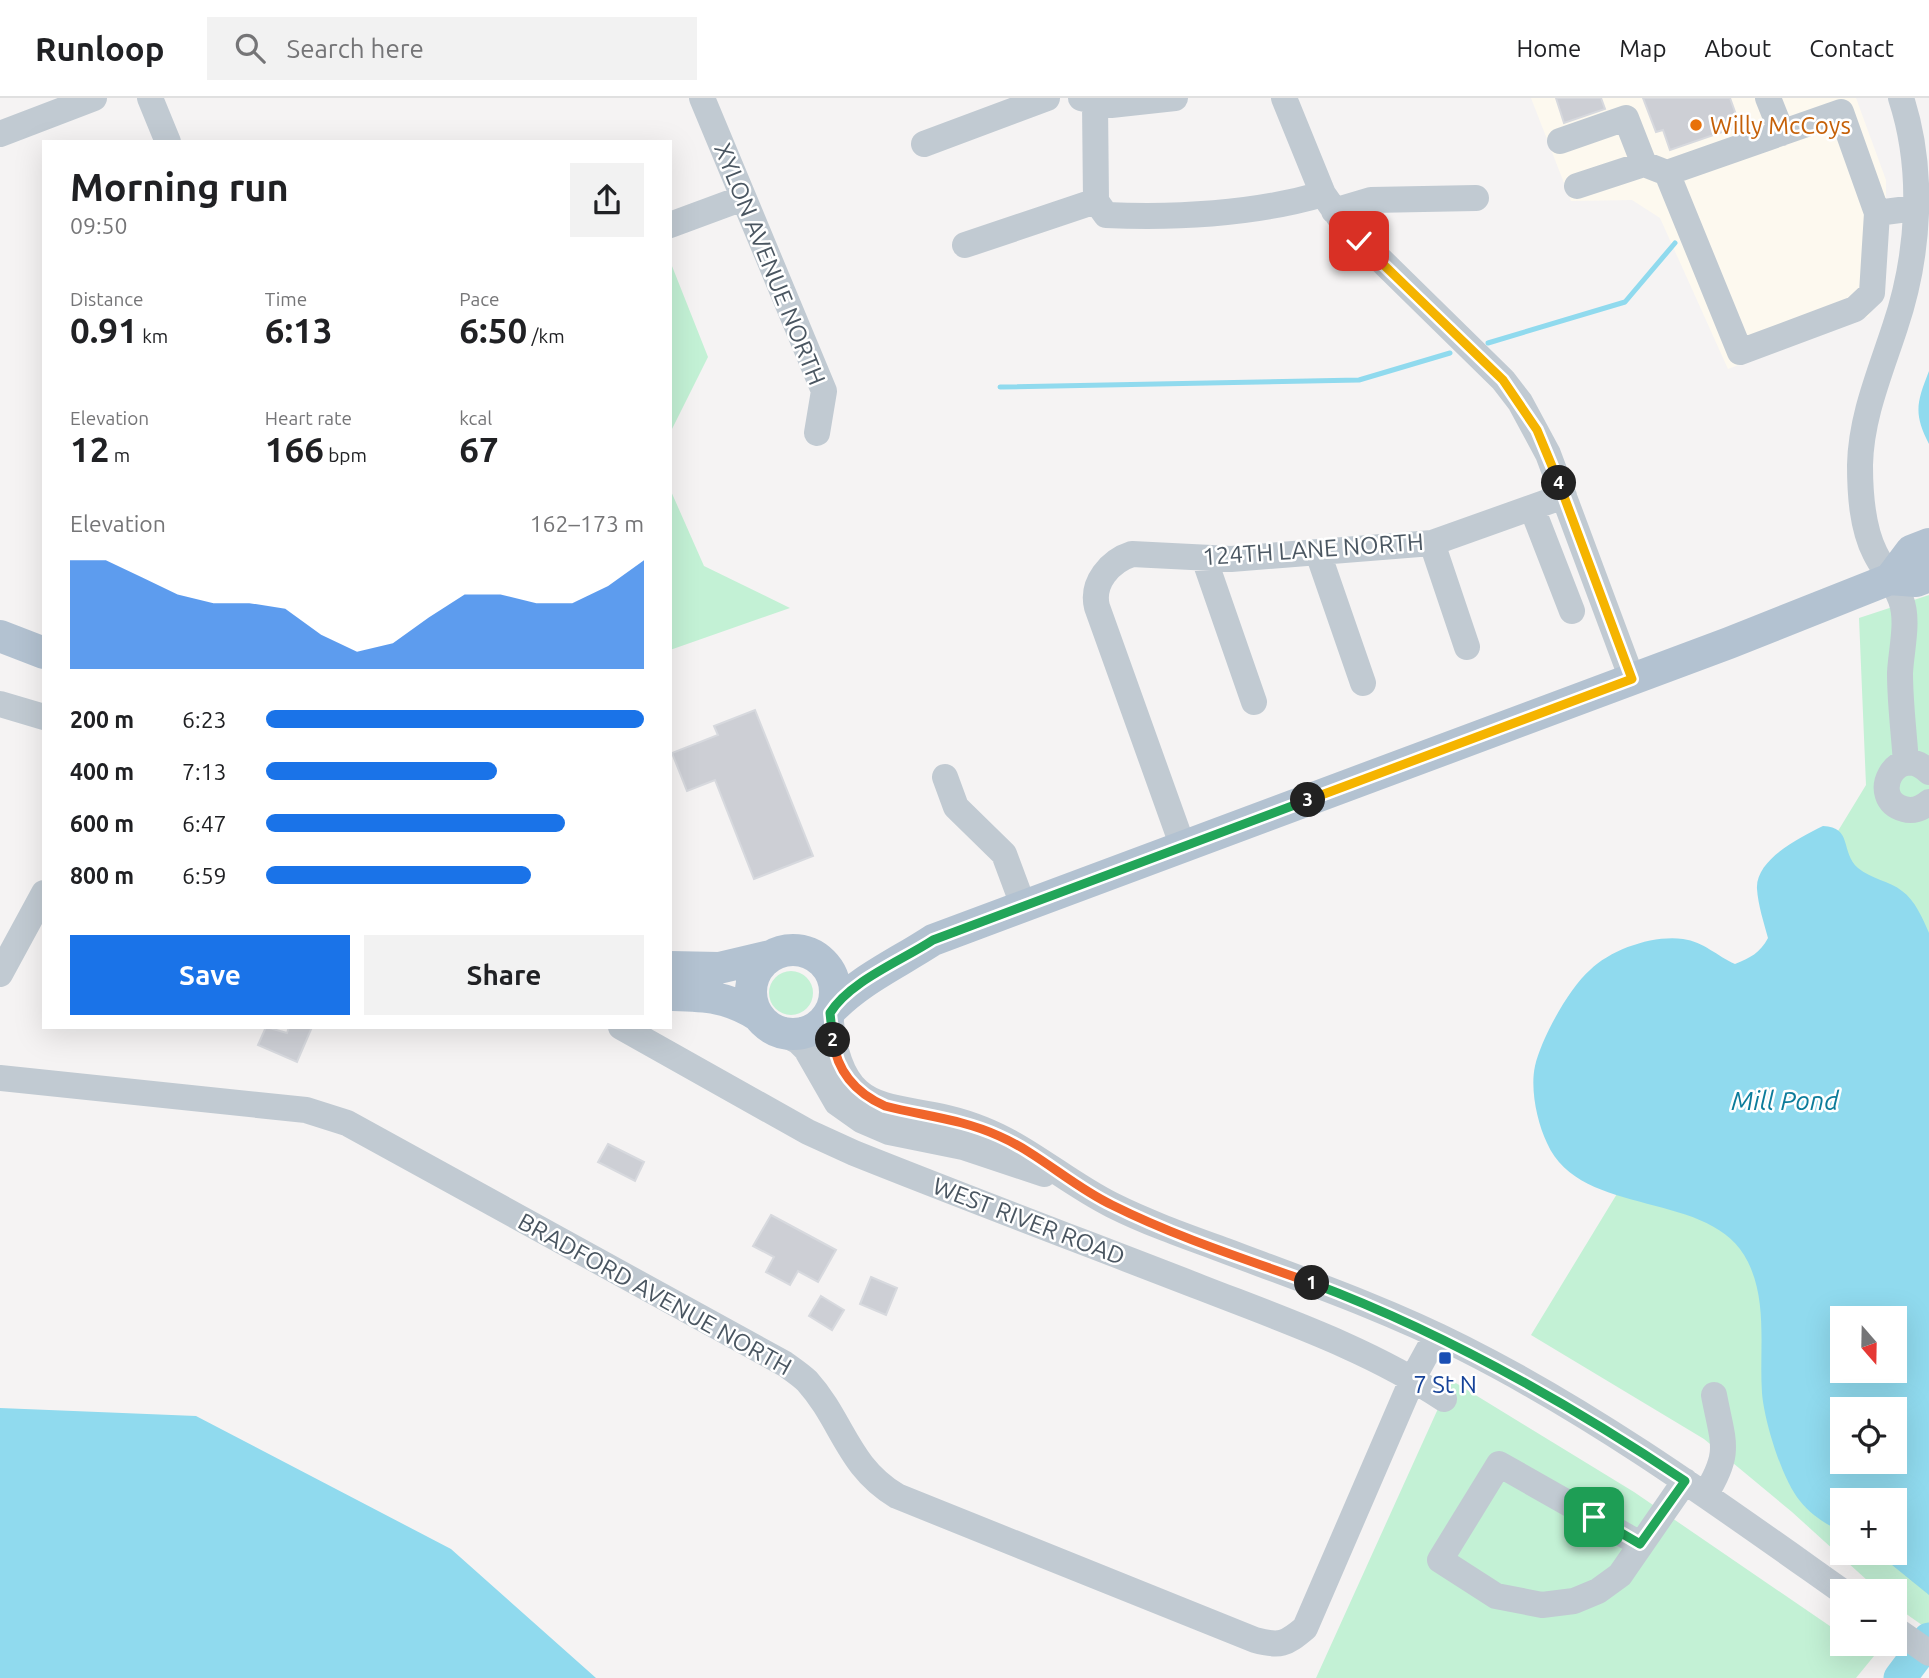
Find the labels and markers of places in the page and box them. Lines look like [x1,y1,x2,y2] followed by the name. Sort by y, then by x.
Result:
[1710,112,1851,139] place label: Willy McCoys
[1688,117,1704,133] marker: Willy McCoys
[1329,211,1389,271] pin
[1542,466,1576,500] pin: 4
[1290,782,1326,818] pin: 3
[816,1023,850,1058] pin: 2
[1294,1266,1330,1300] pin: 1
[1437,1350,1453,1366] marker: 7 St N
[1413,1371,1477,1398] place label: 7 St N
[1564,1487,1624,1547] pin

